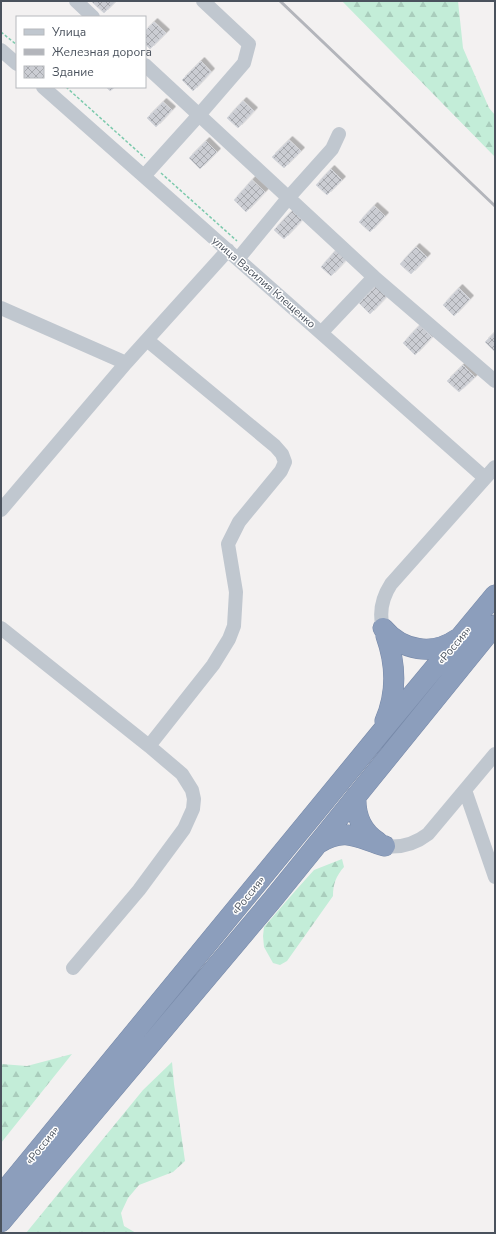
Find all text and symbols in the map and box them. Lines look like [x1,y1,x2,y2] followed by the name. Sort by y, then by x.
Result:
[16,16,146,88] legend
[51,24,86,40] text: Улица
[52,44,152,60] text: Железная дорога
[52,64,94,80] text: Здание
[209,233,319,332] street label: улица Василия Клещенко
[434,623,475,668] street label: «Россия»
[228,873,269,918] street label: «Россия»
[22,1123,63,1168] street label: «Россия»

